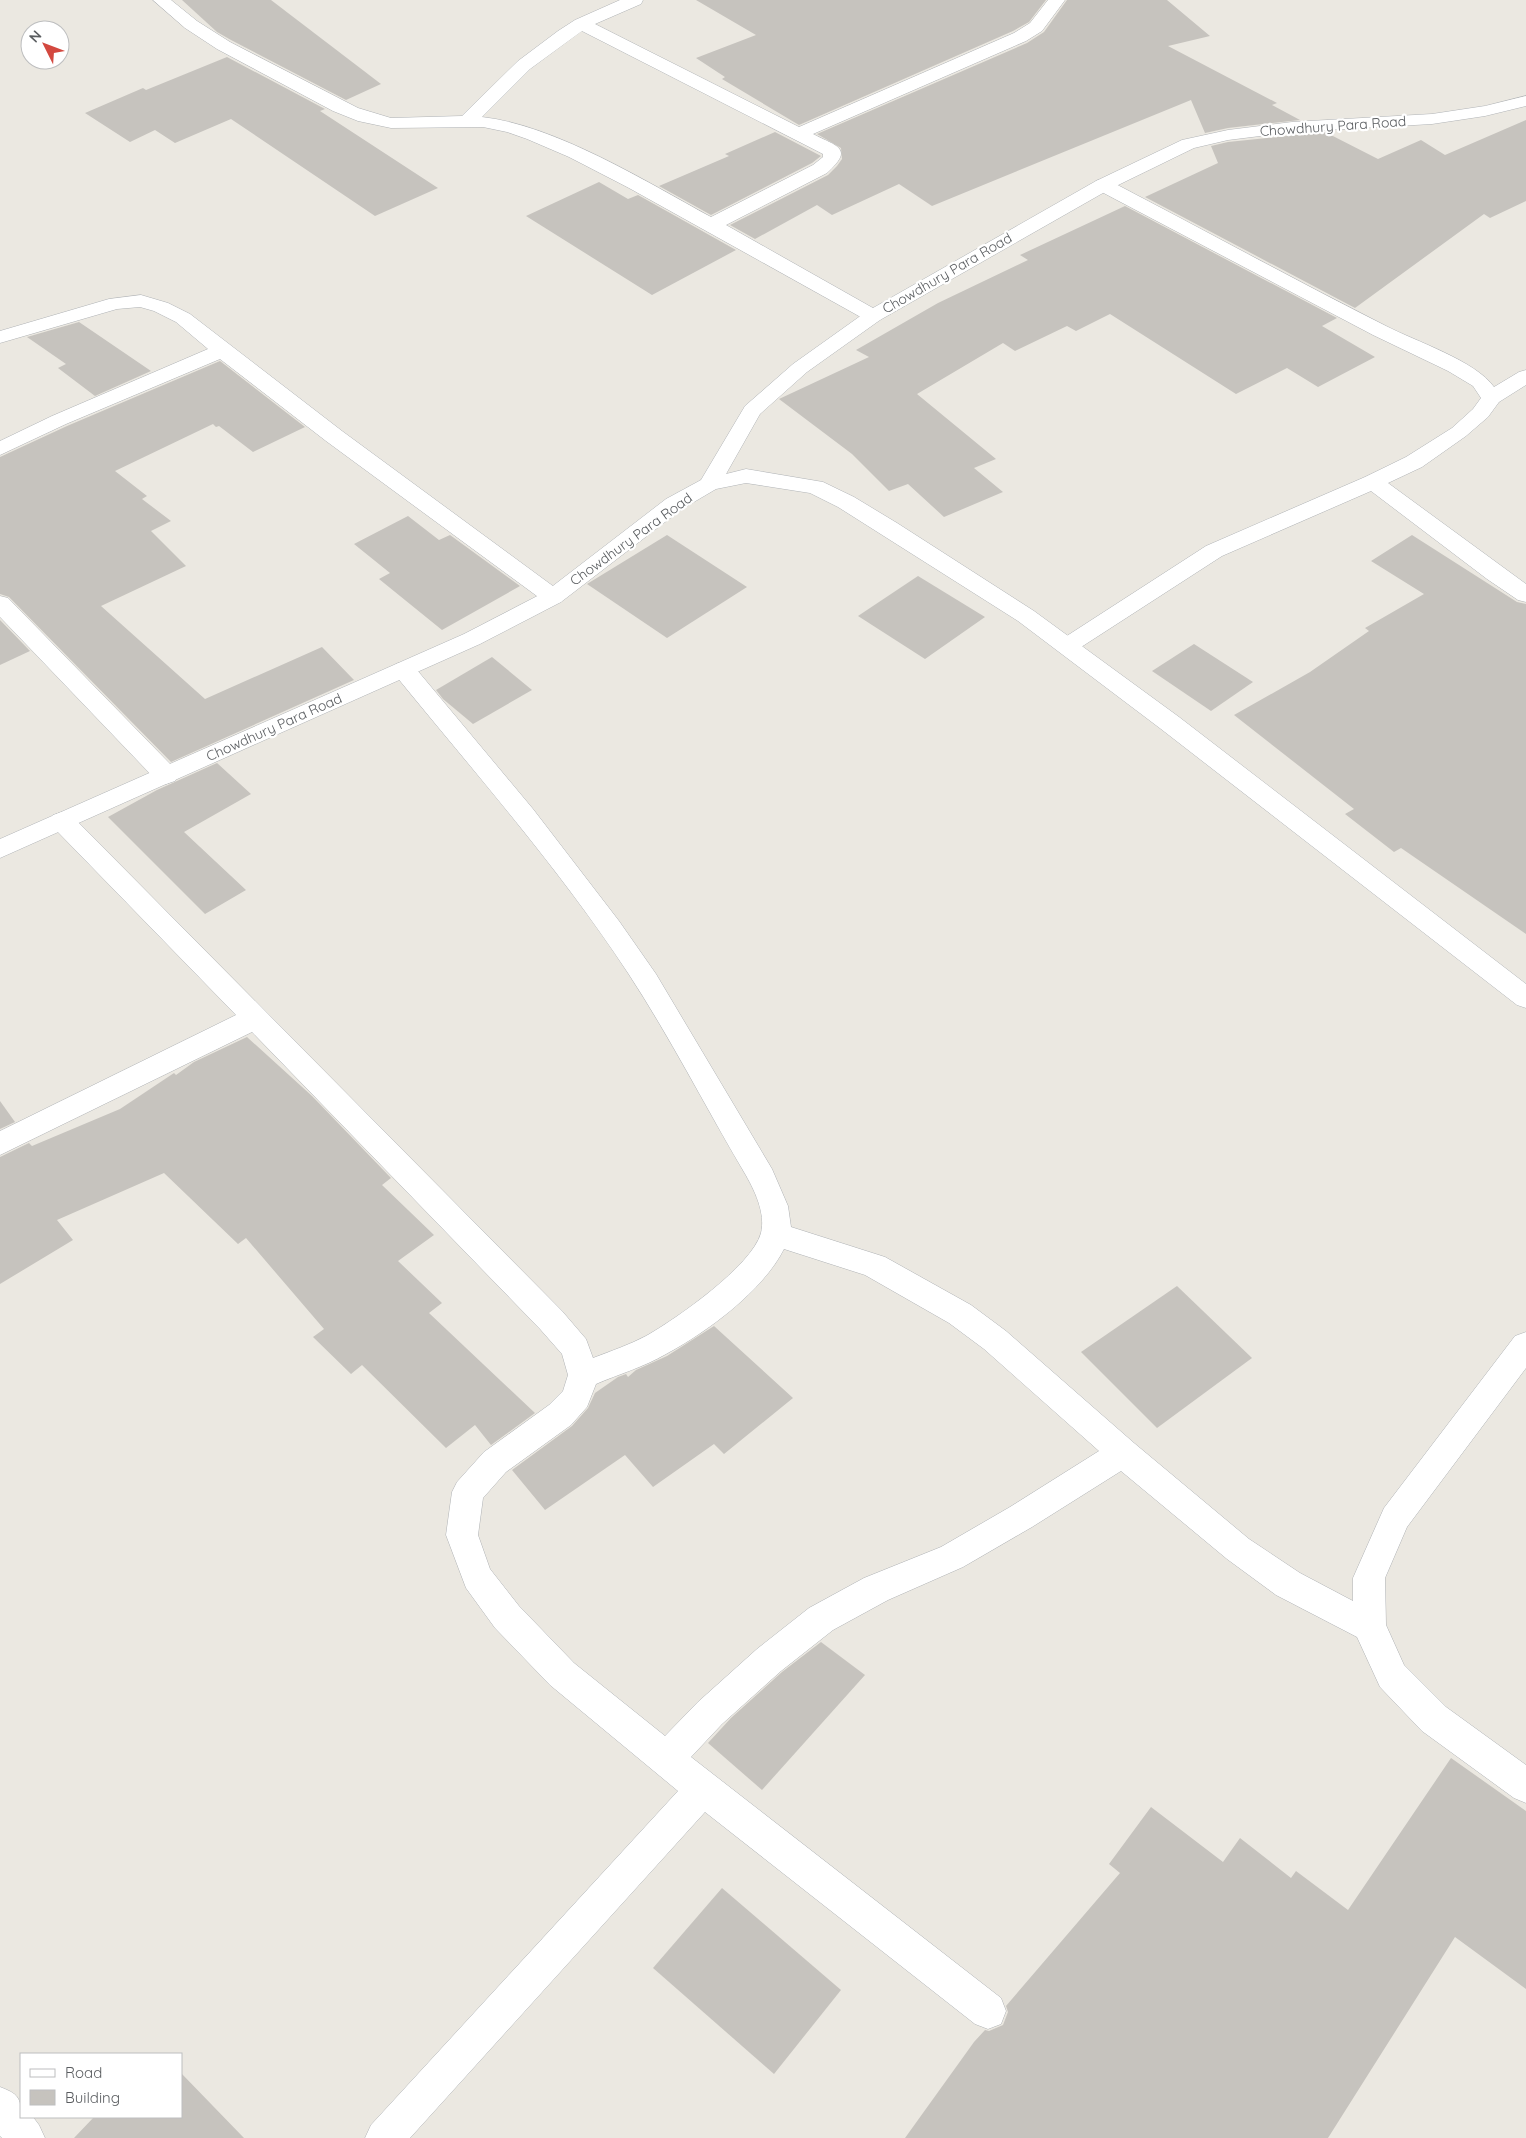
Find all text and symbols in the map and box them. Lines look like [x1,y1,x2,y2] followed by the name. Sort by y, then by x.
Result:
[20,20,70,70] north arrow
[25,26,45,46] text: N
[1259,112,1407,140] street label: Chowdhury Para Road
[879,229,1015,317] street label: Chowdhury Para Road
[566,489,696,589] street label: Chowdhury Para Road
[203,689,345,765] street label: Chowdhury Para Road
[20,2053,182,2118] legend
[65,2063,102,2082] text: Road
[65,2088,120,2107] text: Building

